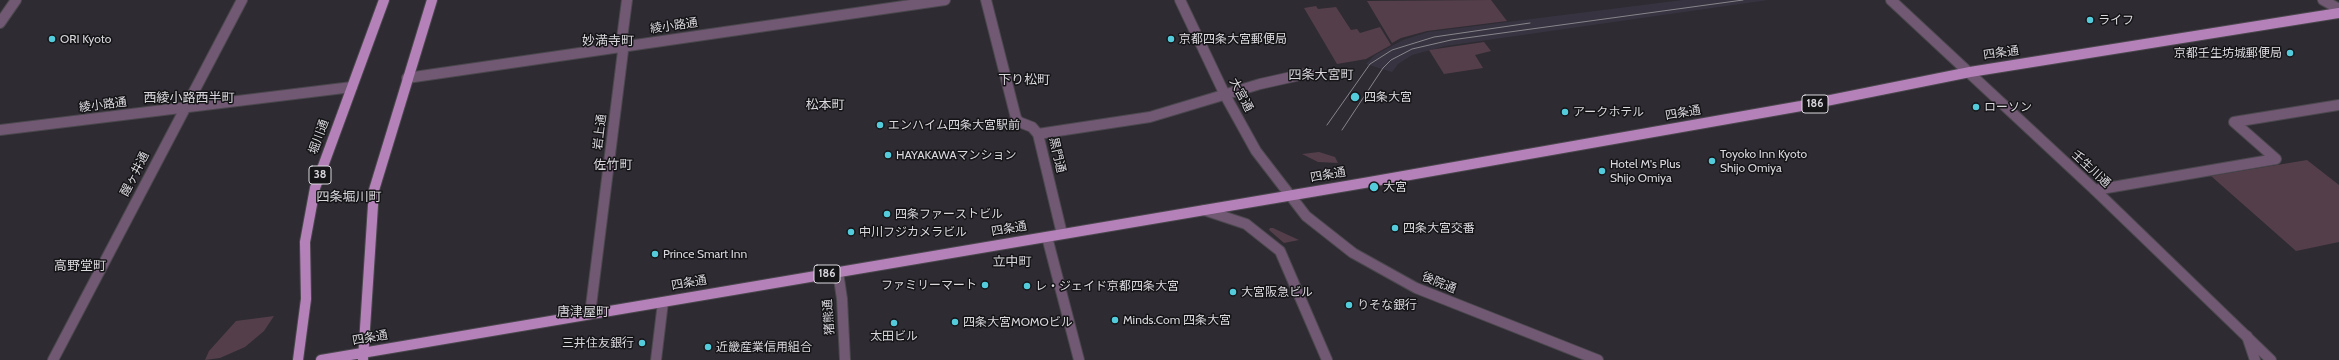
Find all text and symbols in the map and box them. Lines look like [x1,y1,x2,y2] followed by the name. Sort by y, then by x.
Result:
[2098,13,2134,27] place label: ライフ
[2085,15,2095,25] marker: ライフ
[649,16,699,36] street label: 綾小路通
[60,32,111,46] place label: ORI Kyoto
[1179,32,1287,46] place label: 京都四条大宮郵便局
[582,33,634,49] district label: 妙満寺町
[47,34,57,44] marker: ORI Kyoto
[1166,34,1176,44] marker: 京都四条大宮郵便局
[1982,43,2020,63] street label: 四条通
[2174,46,2282,60] place label: 京都壬生坊城郵便局
[2285,48,2295,58] marker: 京都壬生坊城郵便局
[1289,67,1353,83] district label: 四条大宮町
[998,72,1050,88] district label: 下り松町
[1226,76,1256,114] street label: 大宮通
[144,90,234,106] district label: 西綾小路西半町
[1364,90,1412,104] place label: 四条大宮
[1349,91,1361,103] marker: 四条大宮
[78,95,128,115] street label: 綾小路通
[1802,95,1828,113] road number: 186
[806,97,844,113] district label: 松本町
[1984,100,2032,114] place label: ローソン
[1971,102,1981,112] marker: ローソン
[1664,103,1702,123] street label: 四条通
[1573,105,1644,119] place label: アークホテル
[1560,107,1570,117] marker: アークホテル
[591,113,609,151] street label: 岩上通
[306,118,332,156] street label: 堀川通
[888,118,1020,132] place label: エンハイム四条大宮駅前
[875,120,885,130] marker: エンハイム四条大宮駅前
[1046,136,1068,174] street label: 黒門通
[1720,147,1807,175] place label: Toyoko Inn Kyoto Shijo Omiya
[2069,147,2113,191] street label: 壬生川通
[896,148,1017,162] place label: HAYAKAWAマンション
[118,149,152,199] street label: 醒ヶ井通
[883,150,893,160] marker: HAYAKAWAマンション
[1707,156,1717,166] marker: Toyoko Inn Kyoto Shijo Omiya
[594,157,632,173] district label: 佐竹町
[1610,157,1680,185] place label: Hotel M's Plus Shijo Omiya
[1309,165,1347,185] street label: 四条通
[309,166,331,184] road number: 38
[1597,166,1607,176] marker: Hotel M's Plus Shijo Omiya
[1383,180,1407,194] place label: 大宮
[1368,181,1380,193] marker: 大宮
[317,189,381,205] district label: 四条堀川町
[895,207,1003,221] place label: 四条ファーストビル
[882,209,892,219] marker: 四条ファーストビル
[990,219,1028,239] street label: 四条通
[1403,221,1475,235] place label: 四条大宮交番
[1390,223,1400,233] marker: 四条大宮交番
[859,225,967,239] place label: 中川フジカメラビル
[846,227,856,237] marker: 中川フジカメラビル
[663,247,747,261] place label: Prince Smart Inn
[650,249,660,259] marker: Prince Smart Inn
[993,254,1031,270] district label: 立中町
[54,258,106,274] district label: 高野堂町
[814,265,840,283] road number: 186
[1420,270,1458,296] street label: 後院通
[670,273,708,293] street label: 四条通
[881,278,977,292] place label: ファミリーマート
[1035,279,1179,293] place label: レ・ジェイド京都四条大宮
[980,280,990,290] marker: ファミリーマート
[1022,281,1032,291] marker: レ・ジェイド京都四条大宮
[1241,285,1313,299] place label: 大宮阪急ビル
[1228,287,1238,297] marker: 大宮阪急ビル
[1357,298,1417,312] place label: りそな銀行
[821,299,837,335] street label: 猪熊通
[1344,300,1354,310] marker: りそな銀行
[557,304,609,320] district label: 唐津屋町
[1123,313,1231,327] place label: Minds.Com 四条大宮
[963,315,1073,329] place label: 四条大宮MOMOビル
[1110,315,1120,325] marker: Minds.Com 四条大宮
[950,317,960,327] marker: 四条大宮MOMOビル
[889,318,899,328] marker: 太田ビル
[351,328,389,348] street label: 四条通
[870,329,918,343] place label: 太田ビル
[562,336,634,350] place label: 三井住友銀行
[637,338,647,348] marker: 三井住友銀行
[716,340,812,354] place label: 近畿産業信用組合
[703,342,713,352] marker: 近畿産業信用組合

